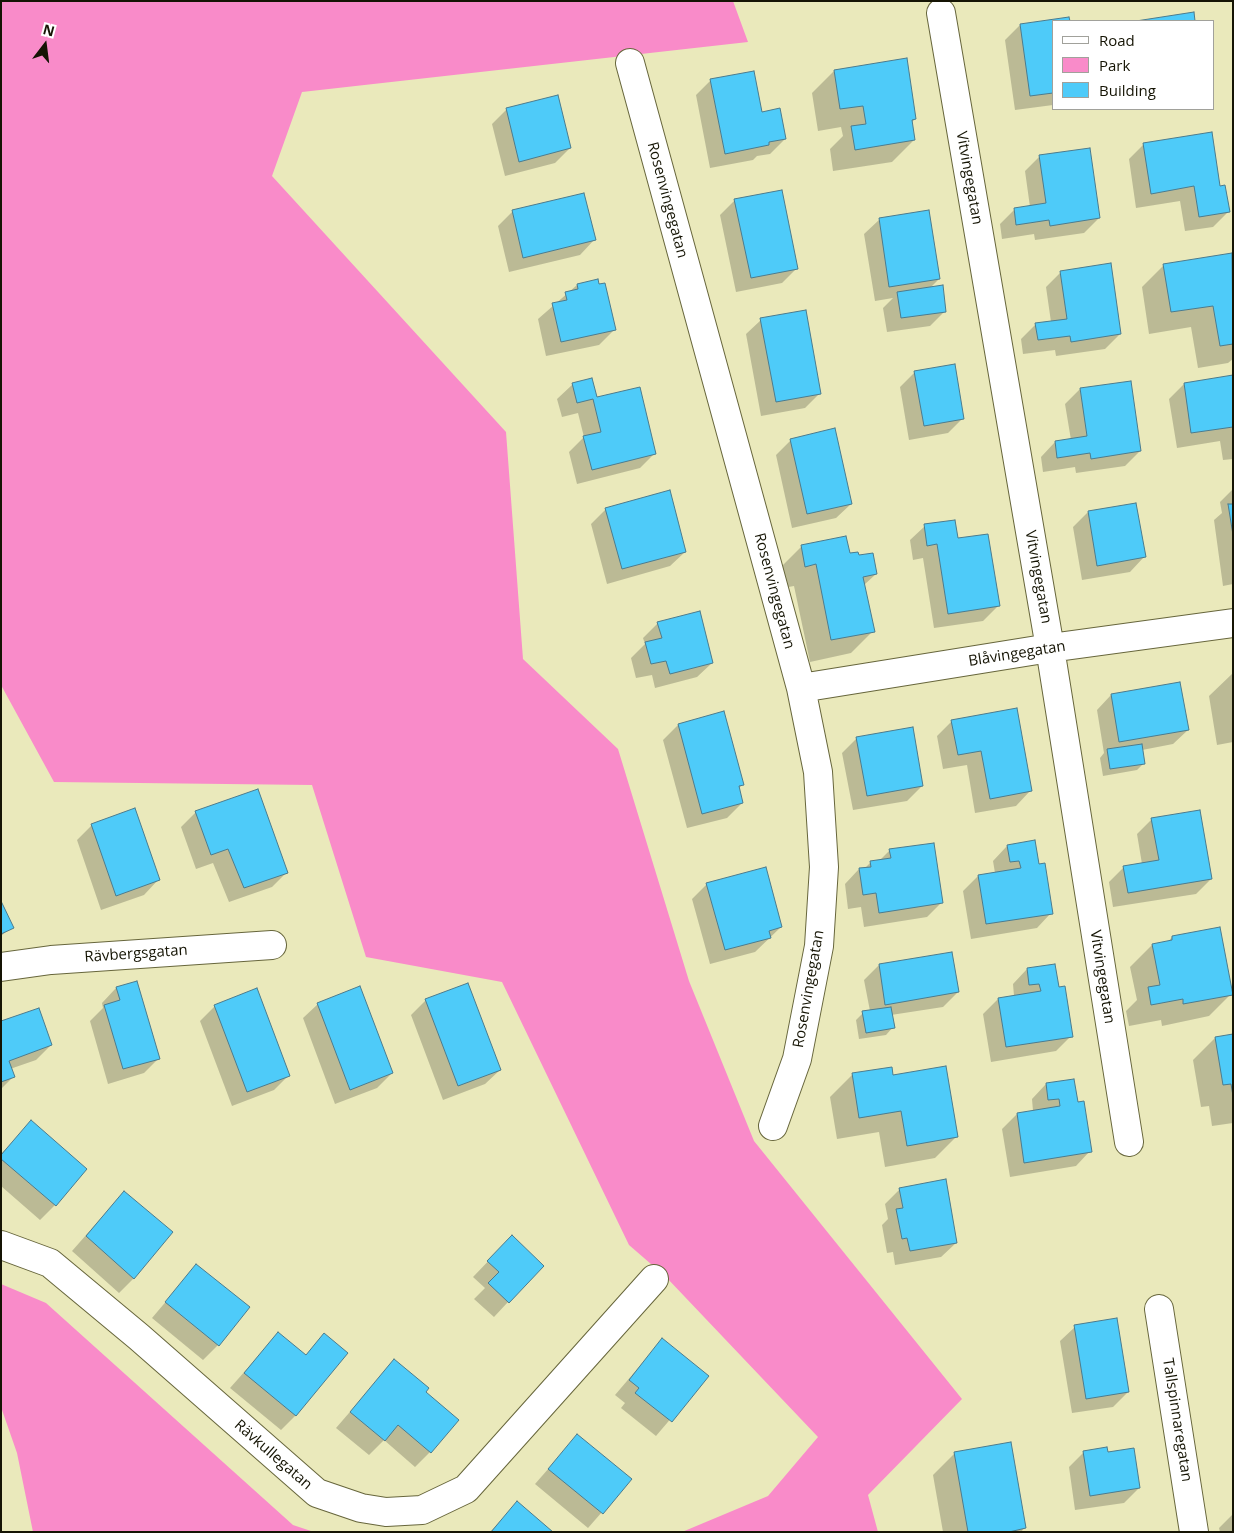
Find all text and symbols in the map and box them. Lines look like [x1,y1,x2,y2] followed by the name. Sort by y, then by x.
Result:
[41,19,57,41] text: N
[20,20,70,70] north arrow
[1052,20,1214,110] legend
[1099,30,1135,50] text: Road
[1099,55,1130,75] text: Park
[1099,80,1156,100] text: Building
[952,130,986,226] street label: Vitvingegatan
[643,140,691,260] street label: Rosenvingegatan
[1021,529,1055,625] street label: Vitvingegatan
[750,531,798,651] street label: Rosenvingegatan
[967,637,1067,671] street label: Blåvingegatan
[790,929,828,1049] street label: Rosenvingegatan
[1086,929,1118,1025] street label: Vitvingegatan
[84,941,188,967] street label: Rävbergsgatan
[1158,1357,1196,1483] street label: Tallspinnaregatan
[230,1416,316,1494] street label: Rävkullegatan

